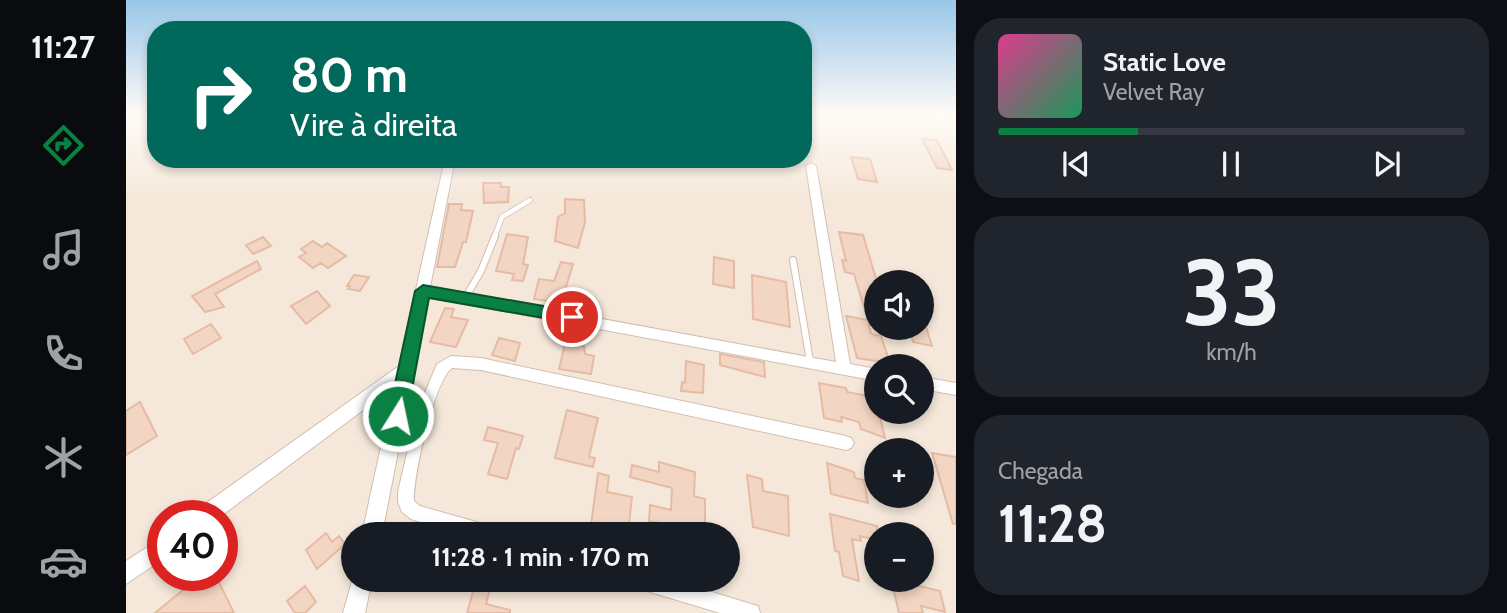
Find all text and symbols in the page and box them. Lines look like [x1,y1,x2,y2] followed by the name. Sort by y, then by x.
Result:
[31,27,95,66] text: 11:27
[290,45,408,104] text: 80 m
[1103,46,1226,78] text: Static Love
[175,49,266,140] icon: right
[1103,78,1204,106] text: Velvet Ray
[290,105,457,144] text: Vire à direita
[39,121,88,170] icon: directions
[1057,145,1095,183] icon: previous
[1212,145,1250,183] icon: pause
[1368,145,1406,183] icon: next
[39,225,88,274] icon: music
[1182,237,1281,348] text: 33
[864,270,934,592] map controls
[864,270,934,340] button: sound
[542,287,602,347] pin
[553,298,591,336] icon: arrive
[39,329,88,378] icon: phone
[1206,338,1257,366] text: km/h
[864,354,934,424] button: search
[361,379,435,453] position arrow
[39,433,88,482] icon: climate
[864,438,934,508] button: +
[998,457,1083,485] text: Chegada
[998,492,1107,555] text: 11:28
[147,500,238,591] speed limit sign: 40
[864,522,934,592] button: −
[39,537,88,586] icon: car
[432,541,649,573] text: 11:28 · 1 min · 170 m

